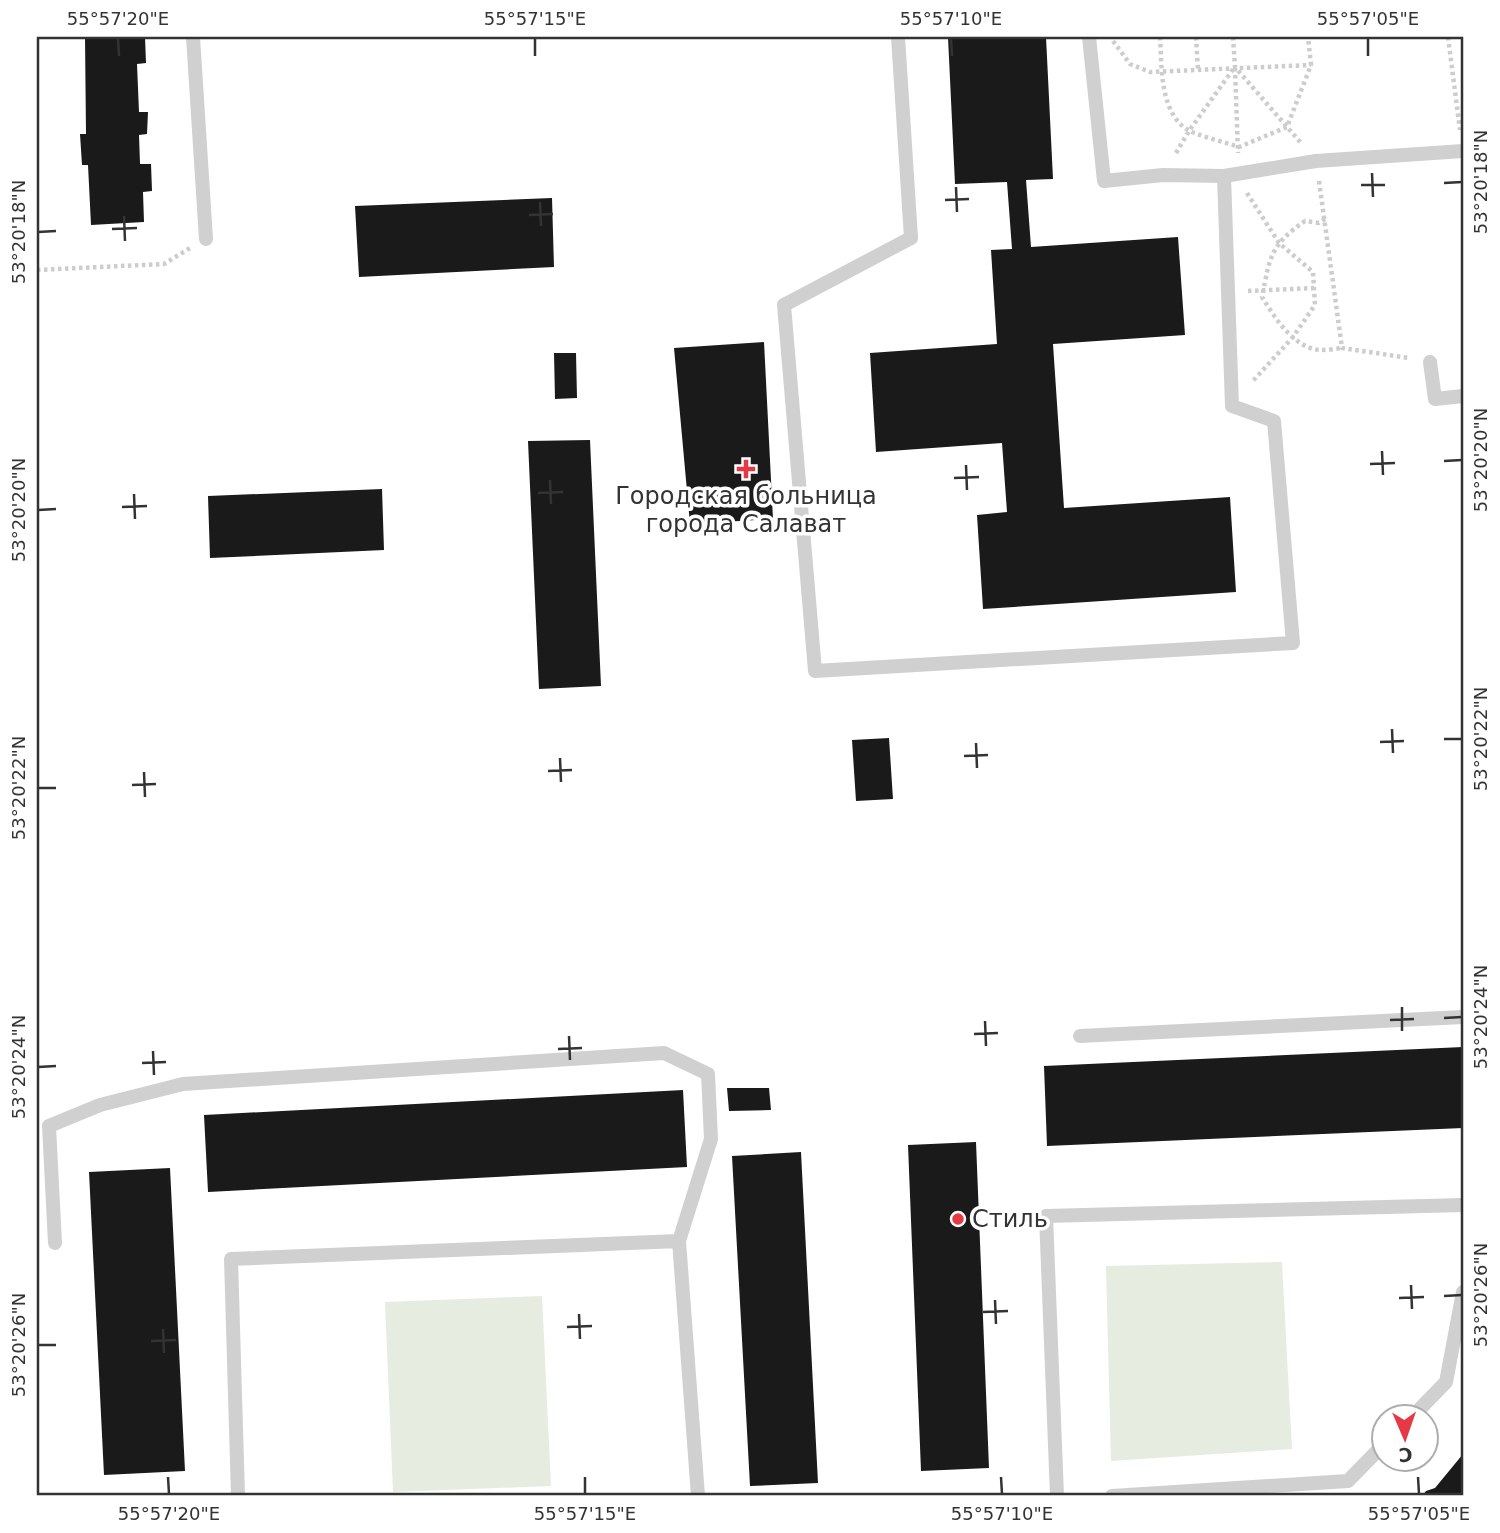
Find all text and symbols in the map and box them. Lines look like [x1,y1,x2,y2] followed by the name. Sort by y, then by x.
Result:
[67,8,169,29] text: 55°57'20"E
[484,8,586,29] text: 55°57'15"E
[900,8,1002,29] text: 55°57'10"E
[1317,8,1419,29] text: 55°57'05"E
[1470,130,1491,234] text: 53°20'18"N
[8,180,29,284] text: 53°20'18"N
[1470,408,1491,512] text: 53°20'20"N
[8,458,29,562] text: 53°20'20"N
[736,459,756,479] marker: Городская больница города Салават
[615,482,877,538] place label: Городская больница города Салават
[1470,687,1491,791] text: 53°20'22"N
[8,736,29,840] text: 53°20'22"N
[1470,965,1491,1069] text: 53°20'24"N
[8,1015,29,1119] text: 53°20'24"N
[972,1205,1048,1233] place label: Стиль
[950,1211,966,1227] marker: Стиль
[1470,1243,1491,1347] text: 53°20'26"N
[8,1293,29,1397] text: 53°20'26"N
[1370,1404,1440,1474] north arrow
[1398,1444,1413,1466] text: С
[118,1503,220,1524] text: 55°57'20"E
[534,1503,636,1524] text: 55°57'15"E
[951,1503,1053,1524] text: 55°57'10"E
[1368,1503,1470,1524] text: 55°57'05"E

